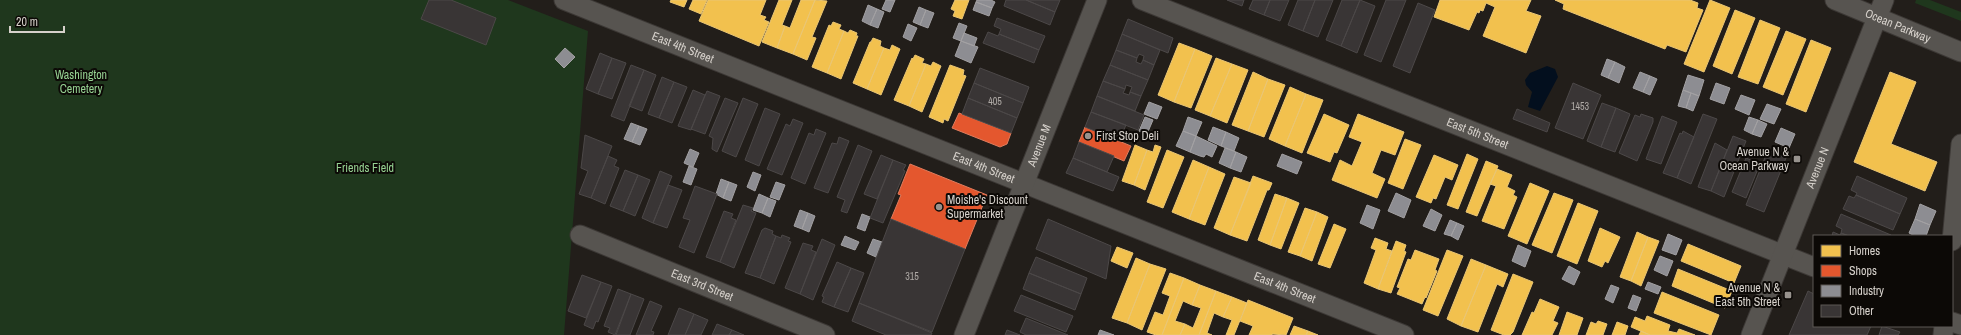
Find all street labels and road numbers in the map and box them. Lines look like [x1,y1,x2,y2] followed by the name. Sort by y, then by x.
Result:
[1863,5,1933,47] street label: Ocean Parkway
[650,28,716,67] street label: East 4th Street
[1444,114,1511,153] street label: East 5th Street
[1023,122,1055,170] street label: Avenue M
[1802,145,1833,192] street label: Avenue N
[951,148,1017,187] street label: East 4th Street
[669,265,736,305] street label: East 3rd Street
[1252,268,1318,307] street label: East 4th Street

